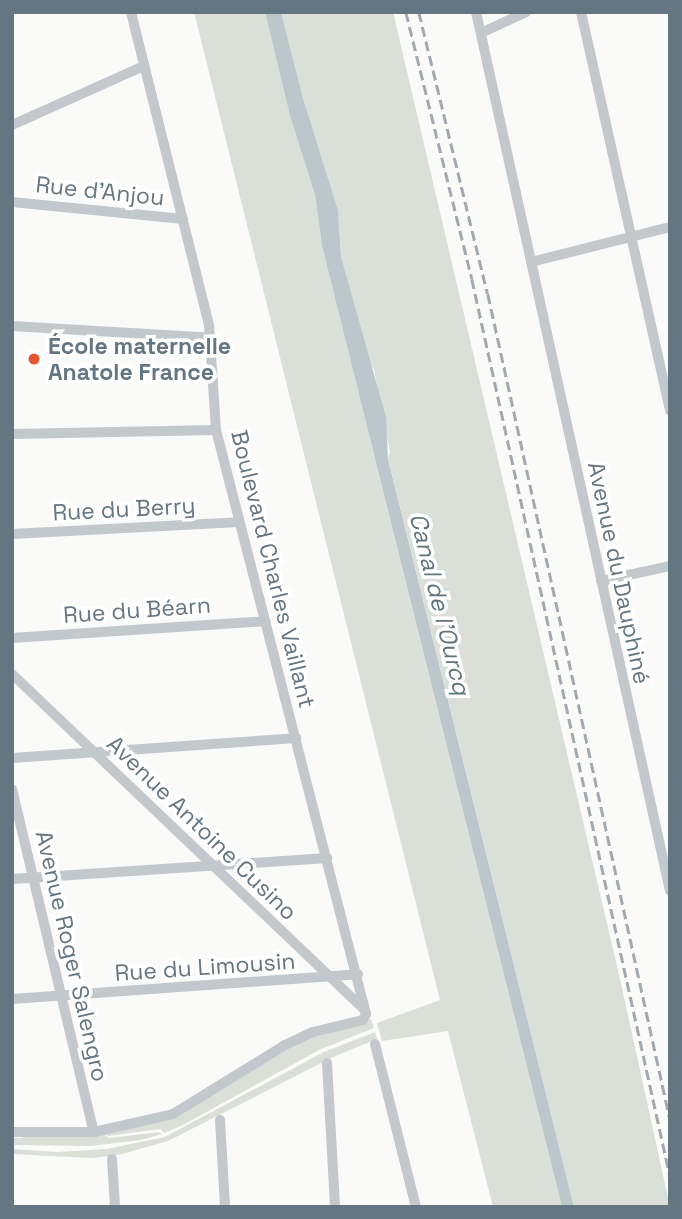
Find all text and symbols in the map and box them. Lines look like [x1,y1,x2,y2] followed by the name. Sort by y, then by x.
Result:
[34,171,166,211] street label: Rue d'Anjou
[48,332,231,386] place label: École maternelle Anatole France
[26,351,42,367] marker: École maternelle Anatole France
[225,427,321,711] street label: Boulevard Charles Vaillant
[582,459,656,687] street label: Avenue du Dauphiné
[52,491,196,527] street label: Rue du Berry
[403,510,477,698] water label: Canal de l'Ourcq
[62,591,212,629] street label: Rue du Béarn
[101,730,303,926] street label: Avenue Antoine Cusino
[30,828,114,1084] street label: Avenue Roger Salengro
[114,947,296,987] street label: Rue du Limousin

